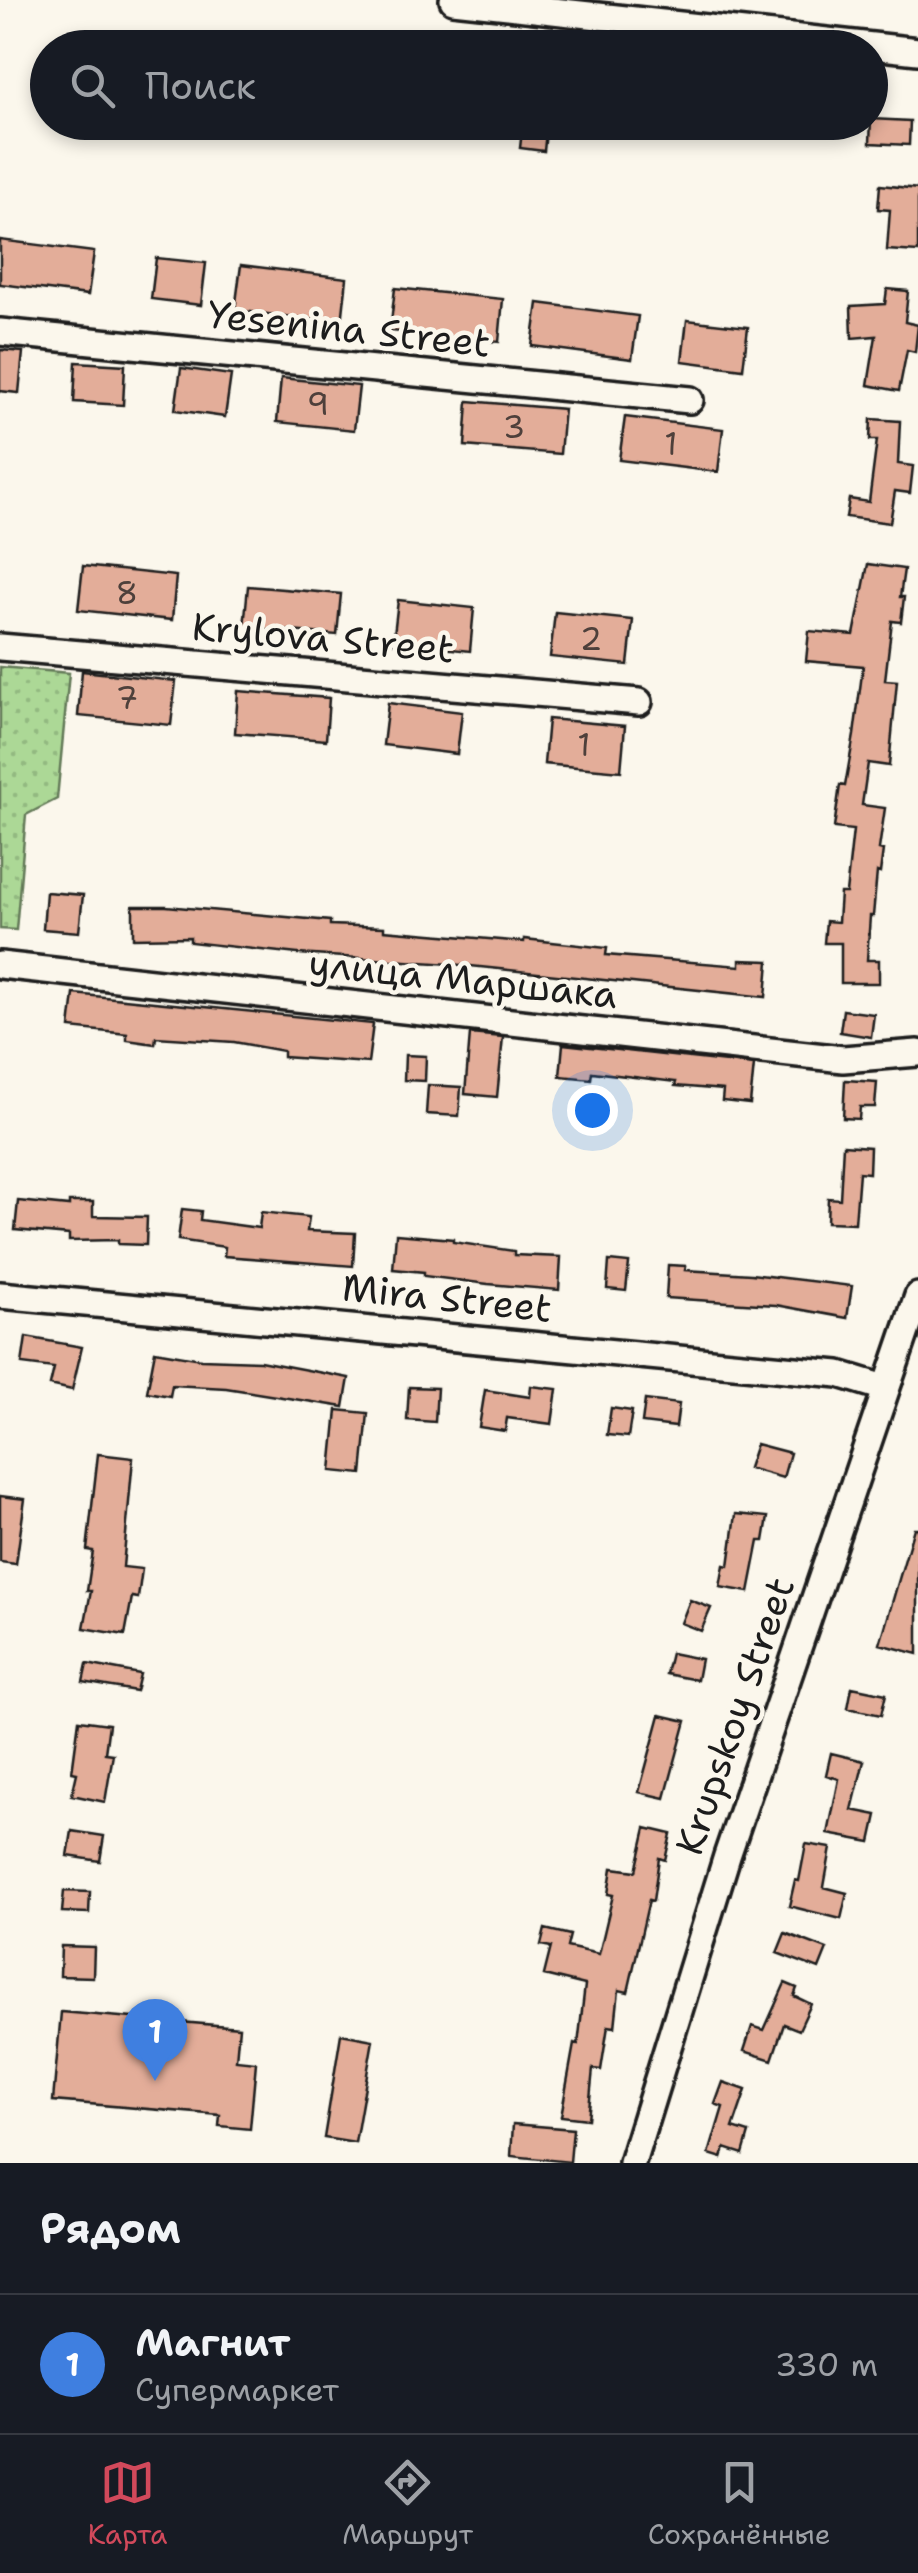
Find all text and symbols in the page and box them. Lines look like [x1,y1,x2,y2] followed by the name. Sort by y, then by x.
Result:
[30,30,888,140] search box
[65,58,120,113] icon: search
[145,60,256,111] text: Поиск
[205,288,493,369] street label: Yesenina Street
[307,382,329,425] house number: 9
[503,405,525,448] house number: 3
[664,422,678,465] house number: 1
[116,571,138,614] house number: 8
[190,601,456,674] street label: Krylova Street
[580,617,602,660] house number: 2
[116,676,138,719] house number: 7
[577,723,591,766] house number: 1
[306,937,620,1020] street label: улица Маршака
[567,1085,618,1136] your location
[340,1261,554,1334] street label: Mira Street
[663,1570,806,1861] street label: Krupskoy Street
[122,1998,188,2081] pin: 1
[40,2200,181,2256] text: Рядом
[135,2317,290,2368] text: Магнит
[65,2343,80,2386] text: 1
[775,2343,878,2386] text: 330 m
[135,2368,339,2411] text: Супермаркет
[87,2455,168,2553] tab: Карта
[342,2455,473,2553] tab: Маршрут
[648,2455,831,2553] tab: Сохранённые

